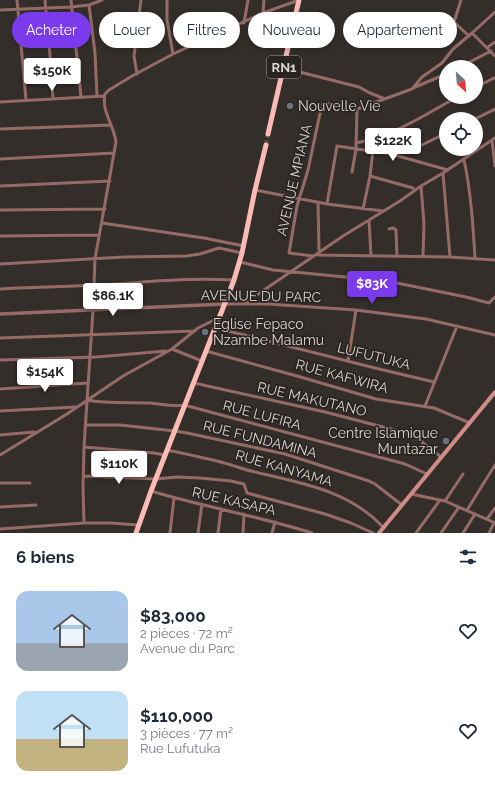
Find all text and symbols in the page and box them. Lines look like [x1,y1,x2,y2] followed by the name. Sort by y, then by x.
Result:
[12,12,91,48] chip: Acheter
[99,12,165,48] chip: Louer
[173,12,240,48] chip: Filtres
[248,12,335,48] chip: Nouveau
[343,12,457,48] chip: Appartement
[267,56,301,78] road number: RN1
[24,58,80,92] pin: $150K
[439,60,483,104] north arrow
[439,60,483,156] map controls
[33,63,71,78] text: $150K
[298,98,380,114] place label: Nouvelle Vie
[285,101,295,111] marker: Nouvelle Vie
[439,112,483,156] button: locate
[273,122,315,238] street label: AVENUE MPIANA
[365,128,421,162] pin: $122K
[374,133,412,148] text: $122K
[348,271,396,305] pin: $83K
[356,276,388,291] text: $83K
[80,283,146,317] pin: $86.1K
[201,287,322,305] street label: AVENUE DU PARC
[92,288,134,303] text: $86.1K
[213,316,324,348] place label: Eglise Fepaco Nzambe Malamu
[200,327,210,337] marker: Eglise Fepaco Nzambe Malamu
[336,339,413,373] street label: LUFUTUKA
[294,356,391,396] street label: RUE KAFWIRA
[17,359,73,393] pin: $154K
[26,364,64,379] text: $154K
[256,379,368,419] street label: RUE MAKUTANO
[221,397,303,433] street label: RUE LUFIRA
[202,417,319,461] street label: RUE FUNDAMINA
[328,425,438,457] place label: Centre Islamique Muntazar
[441,436,451,446] marker: Centre Islamique Muntazar
[234,446,335,490] street label: RUE KANYAMA
[91,451,147,485] pin: $110K
[100,456,138,471] text: $110K
[191,484,278,519] street label: RUE KASAPA
[457,546,479,568] icon: filters
[16,547,74,567] text: 6 biens
[140,606,206,626] text: $83,000
[48,607,96,655] icon: home
[457,620,479,642] icon: heart
[140,626,233,641] text: 2 pièces · 72 m²
[140,641,235,656] text: Avenue du Parc
[140,706,213,726] text: $110,000
[48,707,96,755] icon: home
[457,720,479,742] icon: heart
[140,726,233,741] text: 3 pièces · 77 m²
[140,741,220,756] text: Rue Lufutuka

